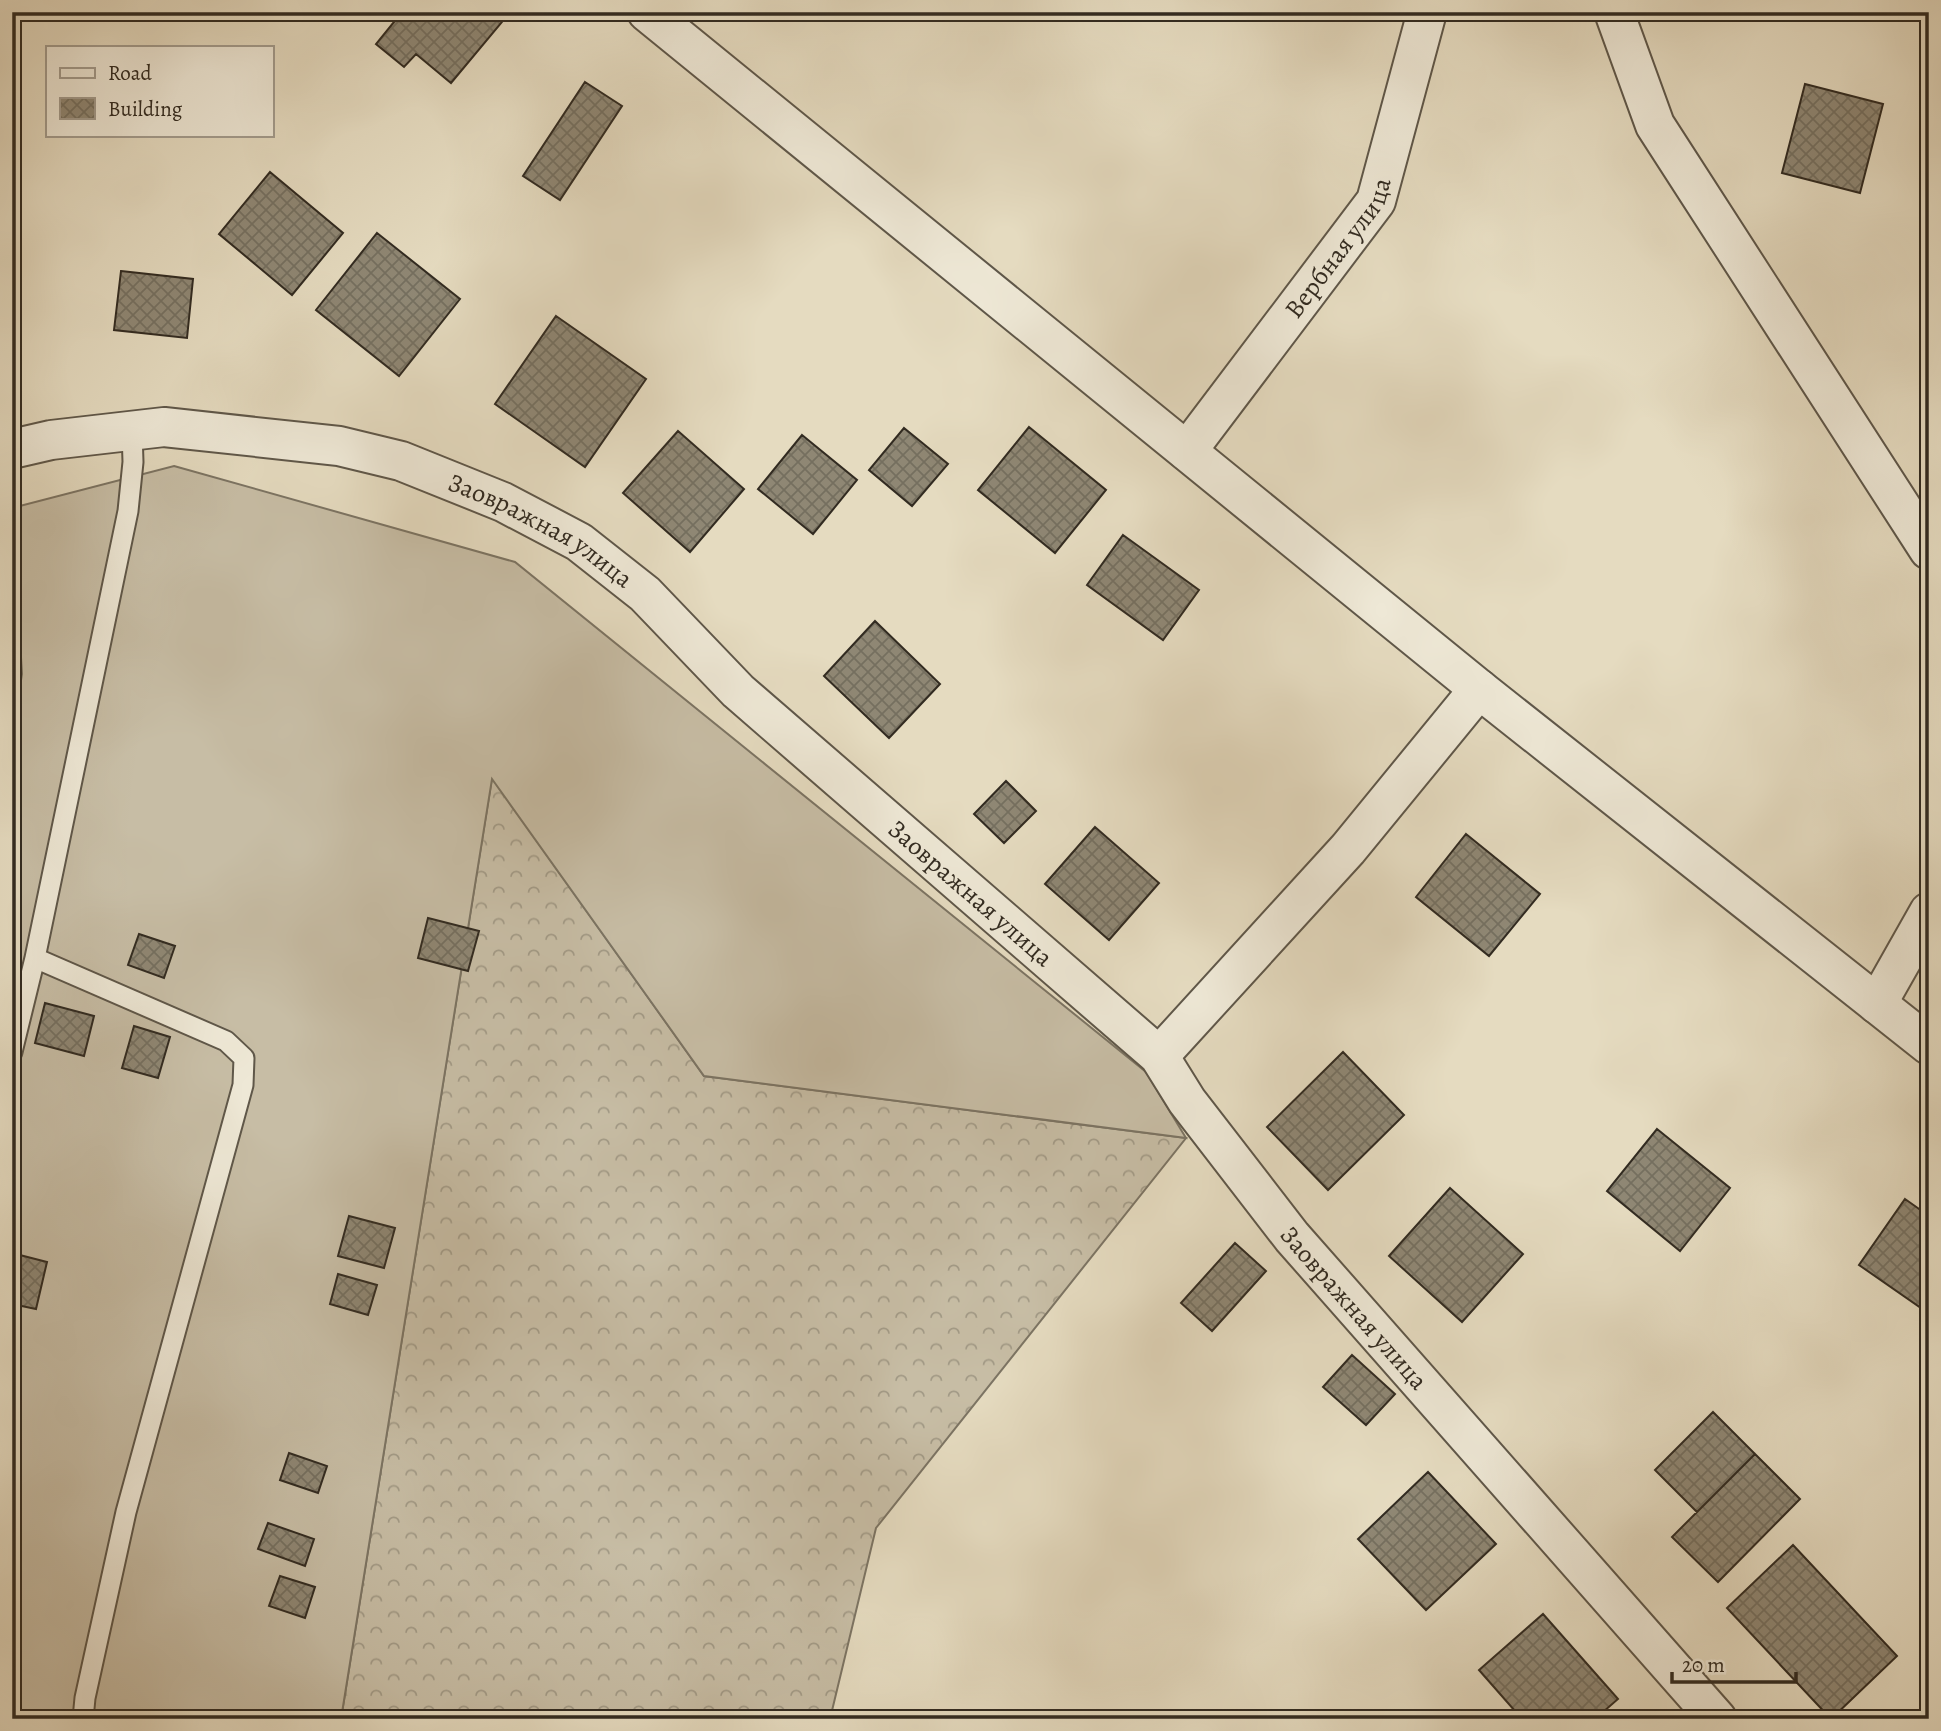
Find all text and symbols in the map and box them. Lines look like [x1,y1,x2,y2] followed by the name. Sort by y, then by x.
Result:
[46,46,273,136] legend
[108,59,152,87] text: Road
[108,95,183,123] text: Building
[1277,174,1399,325] street label: Вербная улица
[443,465,640,596] street label: Заовражная улица
[881,812,1061,975] street label: Заовражная улица
[1272,1219,1436,1397] street label: Заовражная улица
[1672,1640,1796,1684] scale bar
[1682,1651,1725,1679] text: 20 m

